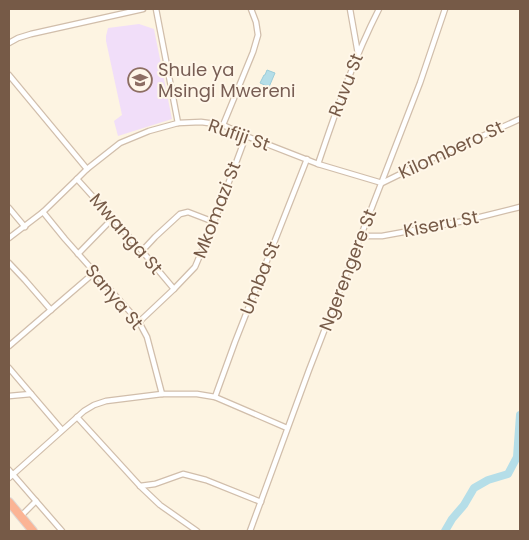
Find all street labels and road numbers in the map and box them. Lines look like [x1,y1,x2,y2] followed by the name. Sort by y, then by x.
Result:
[322,50,369,120] street label: Ruvu St
[205,112,273,157] street label: Rufiji St
[394,114,507,185] street label: Kilombero St
[187,158,246,262] street label: Mkomazi St
[84,188,169,280] street label: Mwanga St
[401,204,481,243] street label: Kiseru St
[313,205,382,334] street label: Ngerengere St
[234,237,286,318] street label: Umba St
[80,259,149,335] street label: Sanya St

